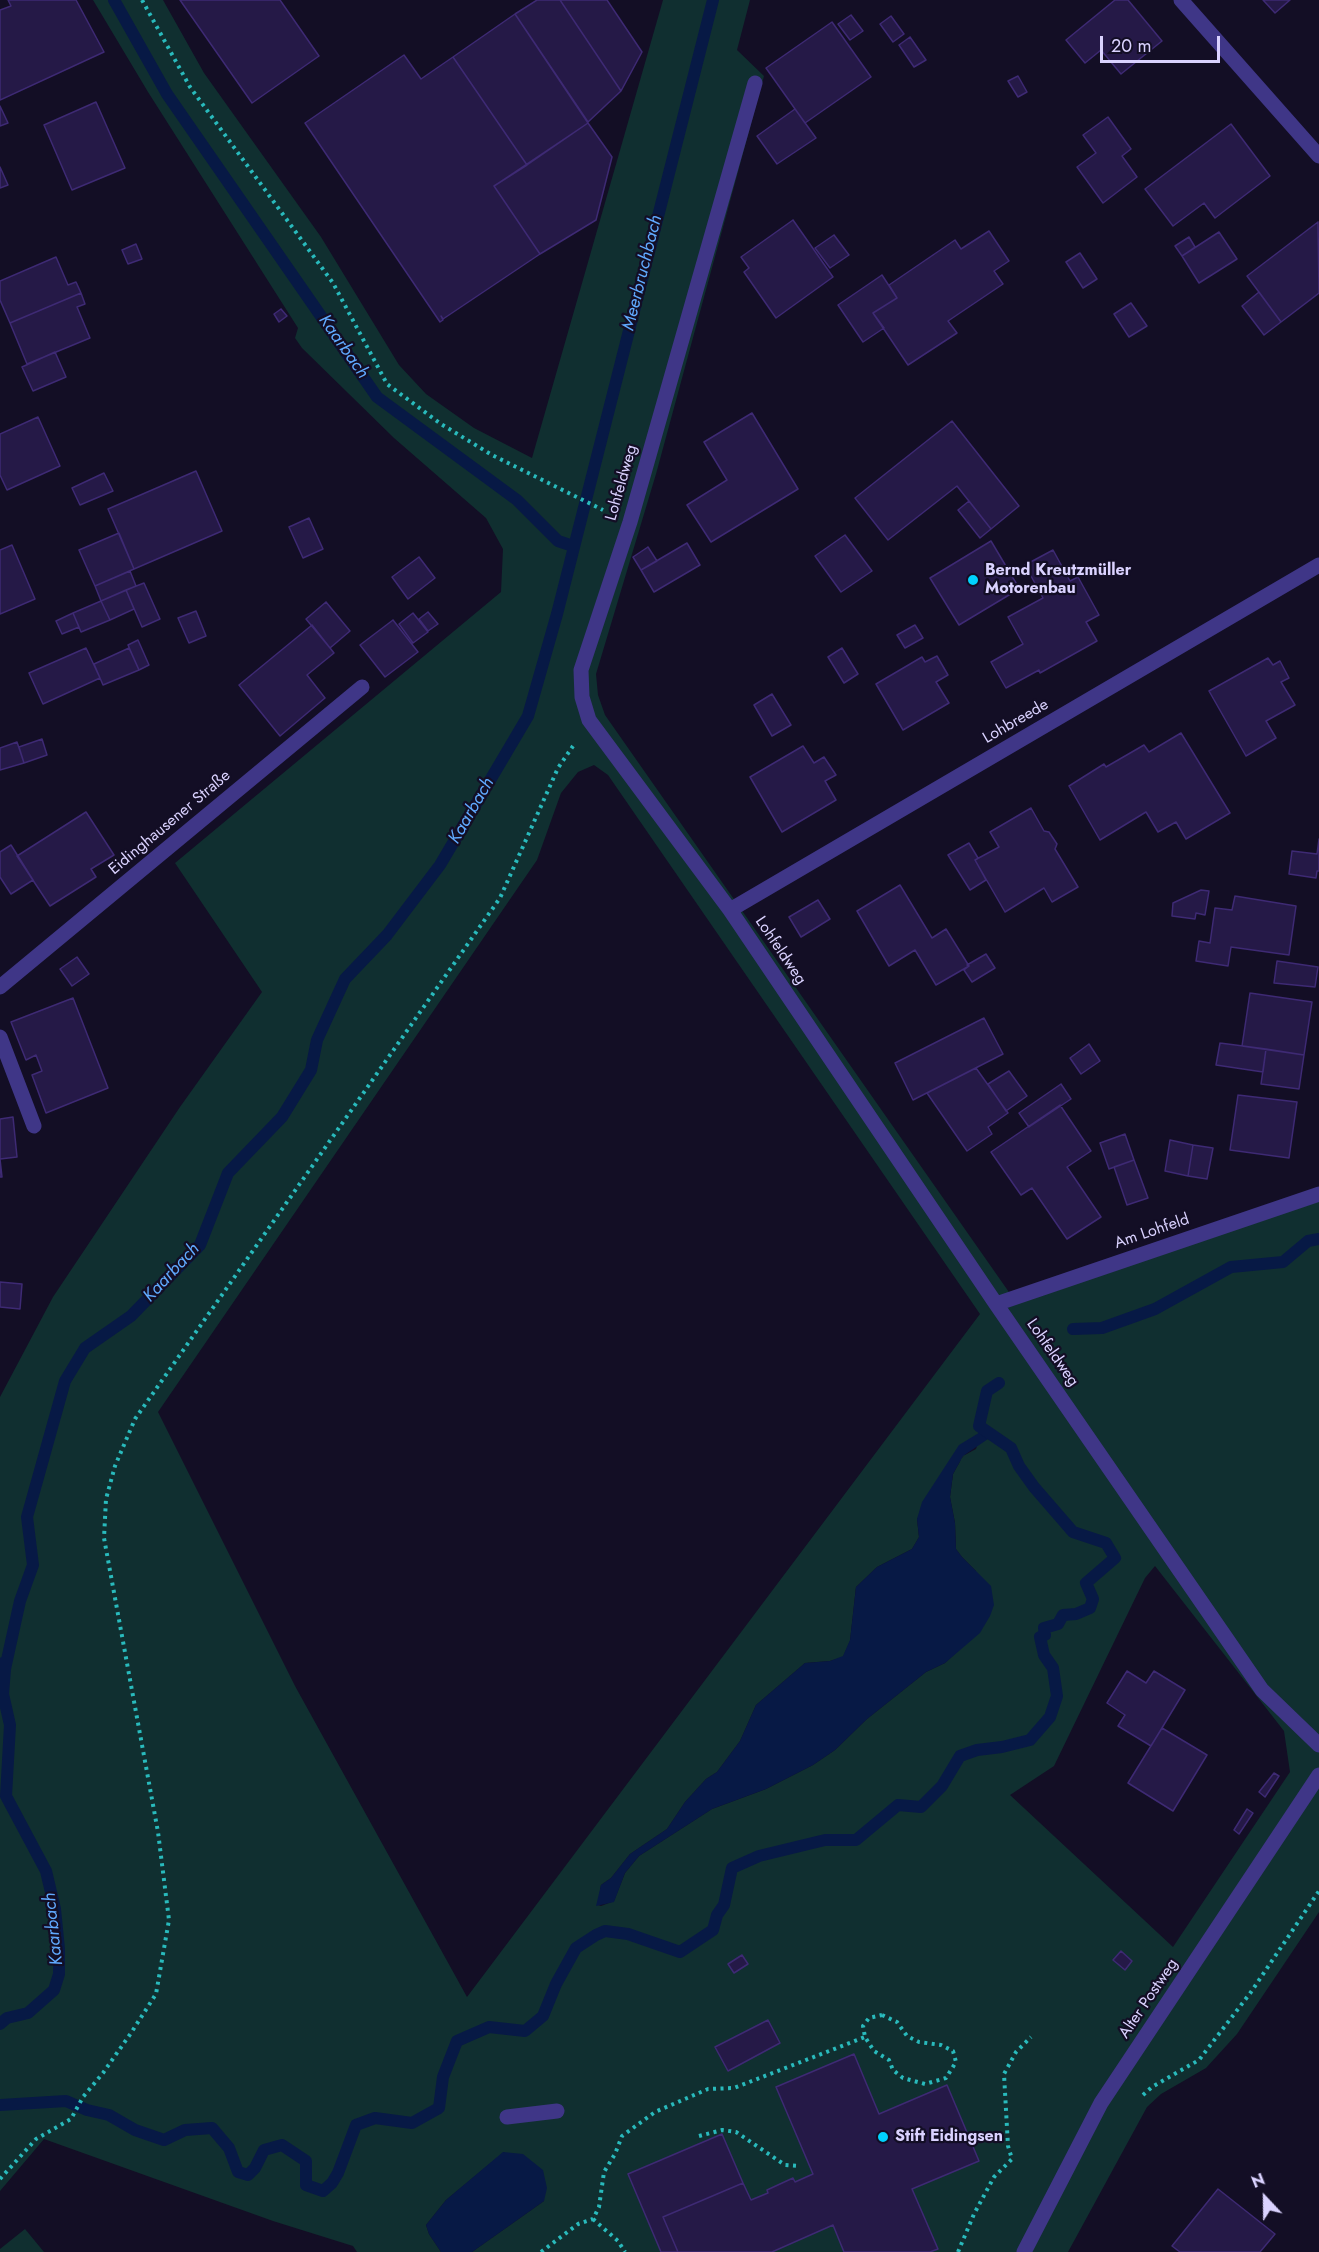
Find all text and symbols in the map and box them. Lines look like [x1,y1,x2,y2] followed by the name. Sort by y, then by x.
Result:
[1103,24,1223,62] scale bar
[1111,33,1151,59] text: 20 m
[618,213,668,333] water label: Meerbruchbach
[313,311,373,383] water label: Kaarbach
[602,443,642,523] street label: Lohfeldweg
[985,561,1131,599] place label: Bernd Kreutzmüller Motorenbau
[966,573,980,587] marker: Bernd Kreutzmüller Motorenbau
[980,696,1052,748] street label: Lohbreede
[105,766,235,880] street label: Eidinghausener Straße
[444,774,500,848] water label: Kaarbach
[750,913,810,989] street label: Lohfeldweg
[1112,1210,1192,1254] street label: Am Lohfeld
[139,1239,205,1307] water label: Kaarbach
[1022,1316,1082,1390] street label: Lohfeldweg
[39,1891,69,1967] water label: Kaarbach
[1115,1956,1183,2042] street label: Alter Postweg
[895,2127,1003,2147] place label: Stift Eidingsen
[876,2130,890,2144] marker: Stift Eidingsen
[1235,2168,1295,2228] north arrow
[1248,2168,1268,2194] text: N

